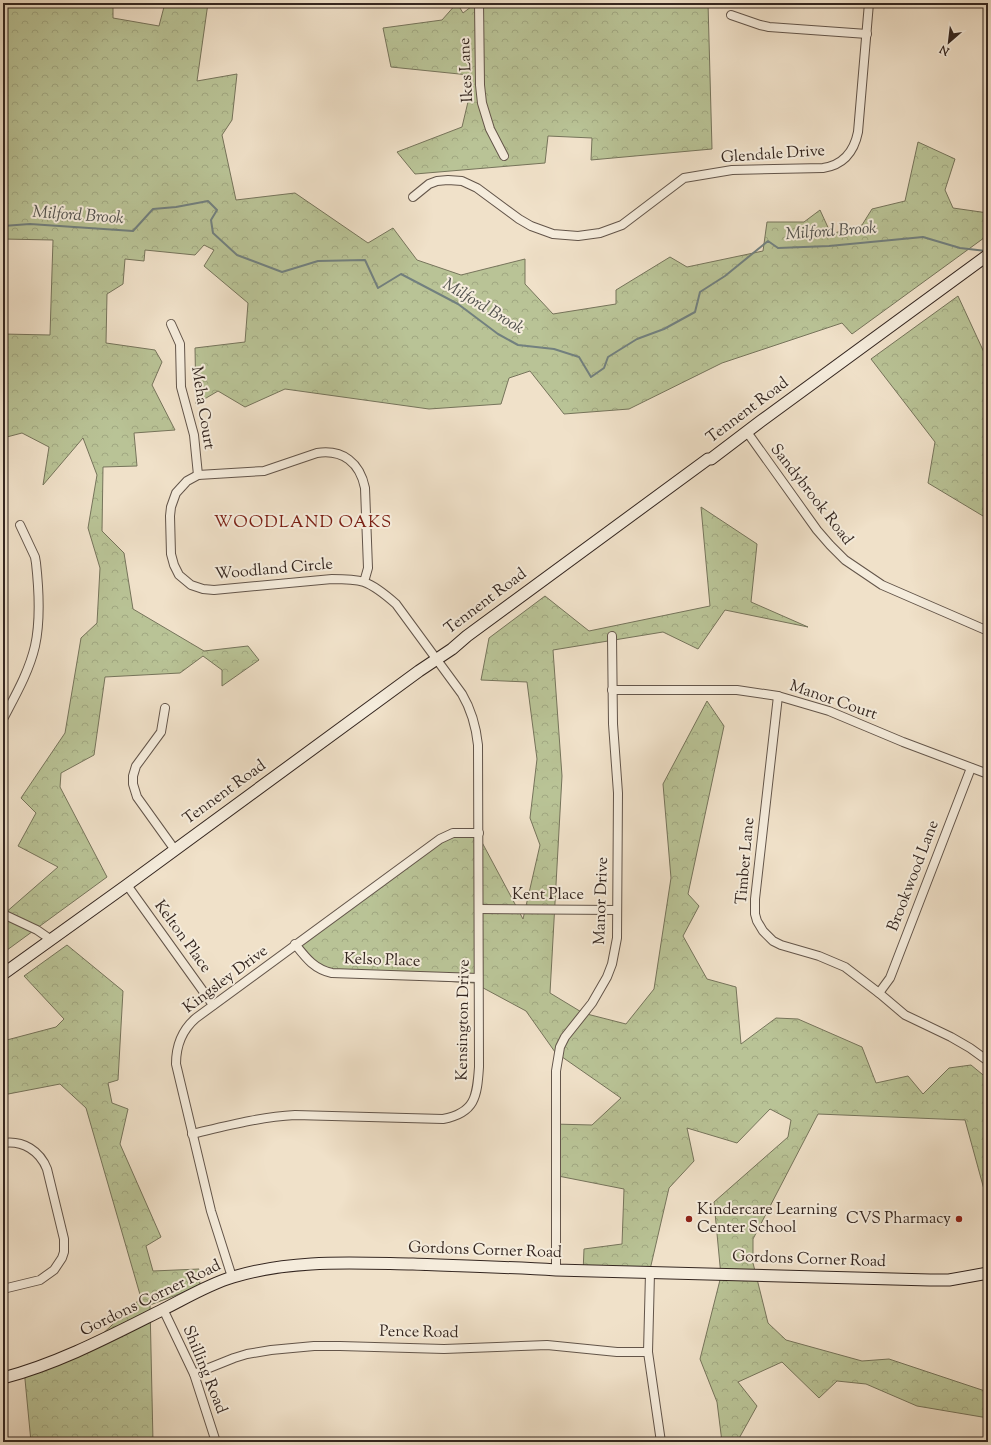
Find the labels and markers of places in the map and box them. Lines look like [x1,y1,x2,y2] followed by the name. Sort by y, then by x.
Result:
[697,1199,838,1240] place label: Kindercare Learning Center School
[846,1208,951,1231] place label: CVS Pharmacy
[684,1214,694,1224] marker: Kindercare Learning Center School
[954,1214,964,1224] marker: CVS Pharmacy

